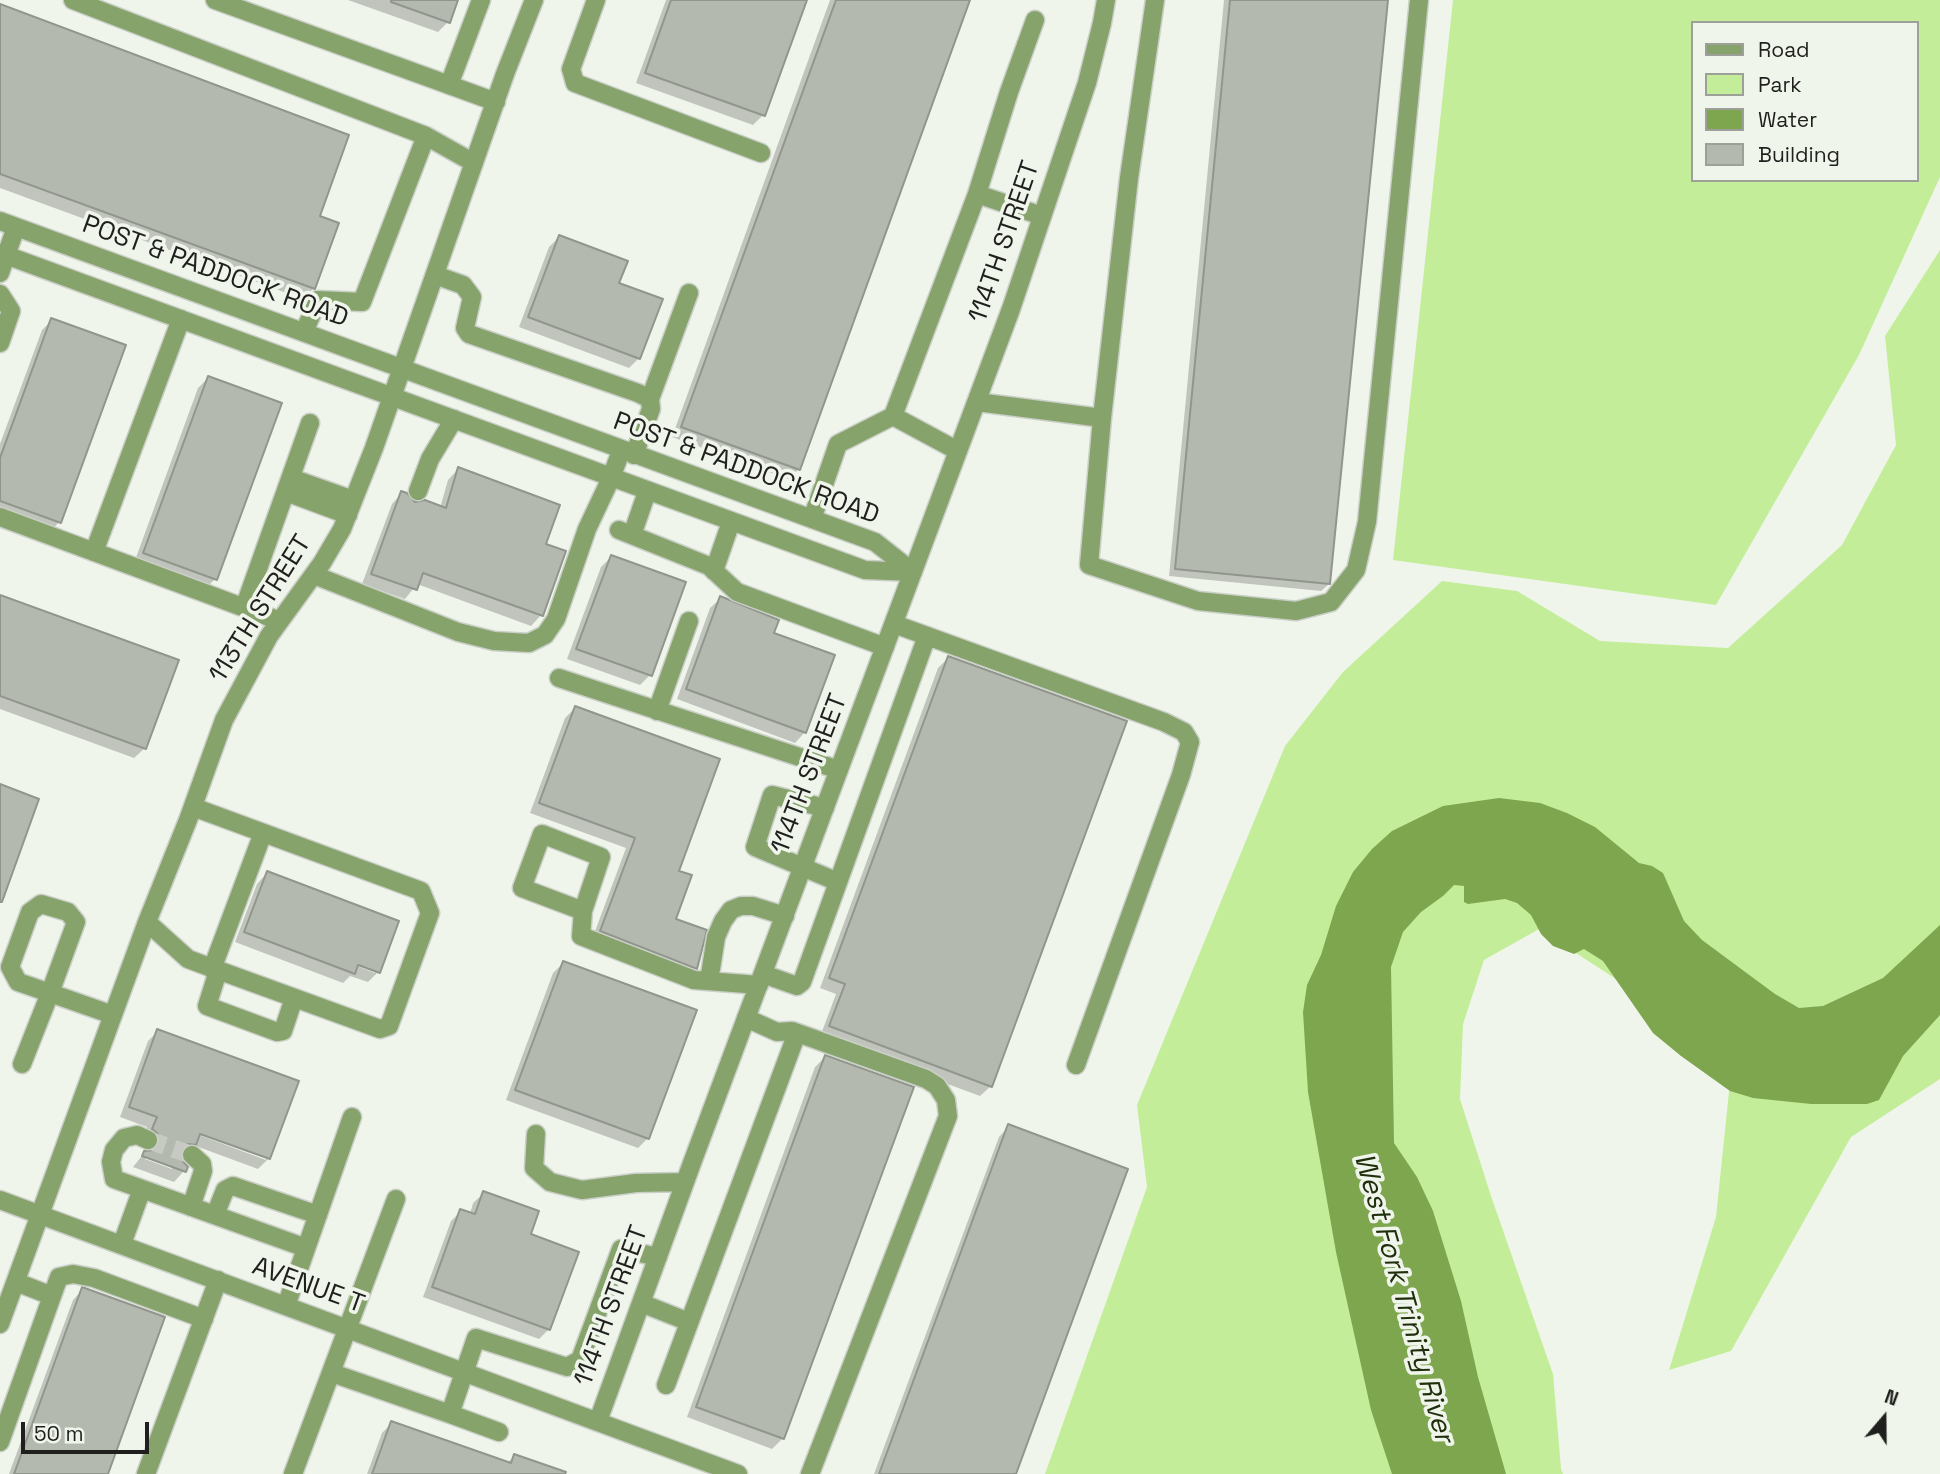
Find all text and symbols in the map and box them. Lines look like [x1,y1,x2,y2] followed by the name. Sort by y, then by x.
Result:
[1692,21,1919,182] legend
[1758,36,1810,63] text: Road
[1758,71,1802,98] text: Park
[1758,106,1817,133] text: Water
[1758,141,1840,168] text: Building
[963,157,1047,327] street label: 114TH STREET
[78,209,352,335] street label: POST & PADDOCK ROAD
[609,406,883,532] street label: POST & PADDOCK ROAD
[203,530,319,688] street label: 113TH STREET
[765,690,855,858] street label: 114TH STREET
[1346,1149,1460,1447] water label: West Fork Trinity River
[569,1222,655,1390] street label: 114TH STREET
[248,1251,368,1321] street label: AVENUE T
[1849,1383,1919,1453] north arrow
[1881,1384,1902,1412] text: N
[24,1408,152,1452] scale bar
[34,1420,84,1447] text: 50 m

